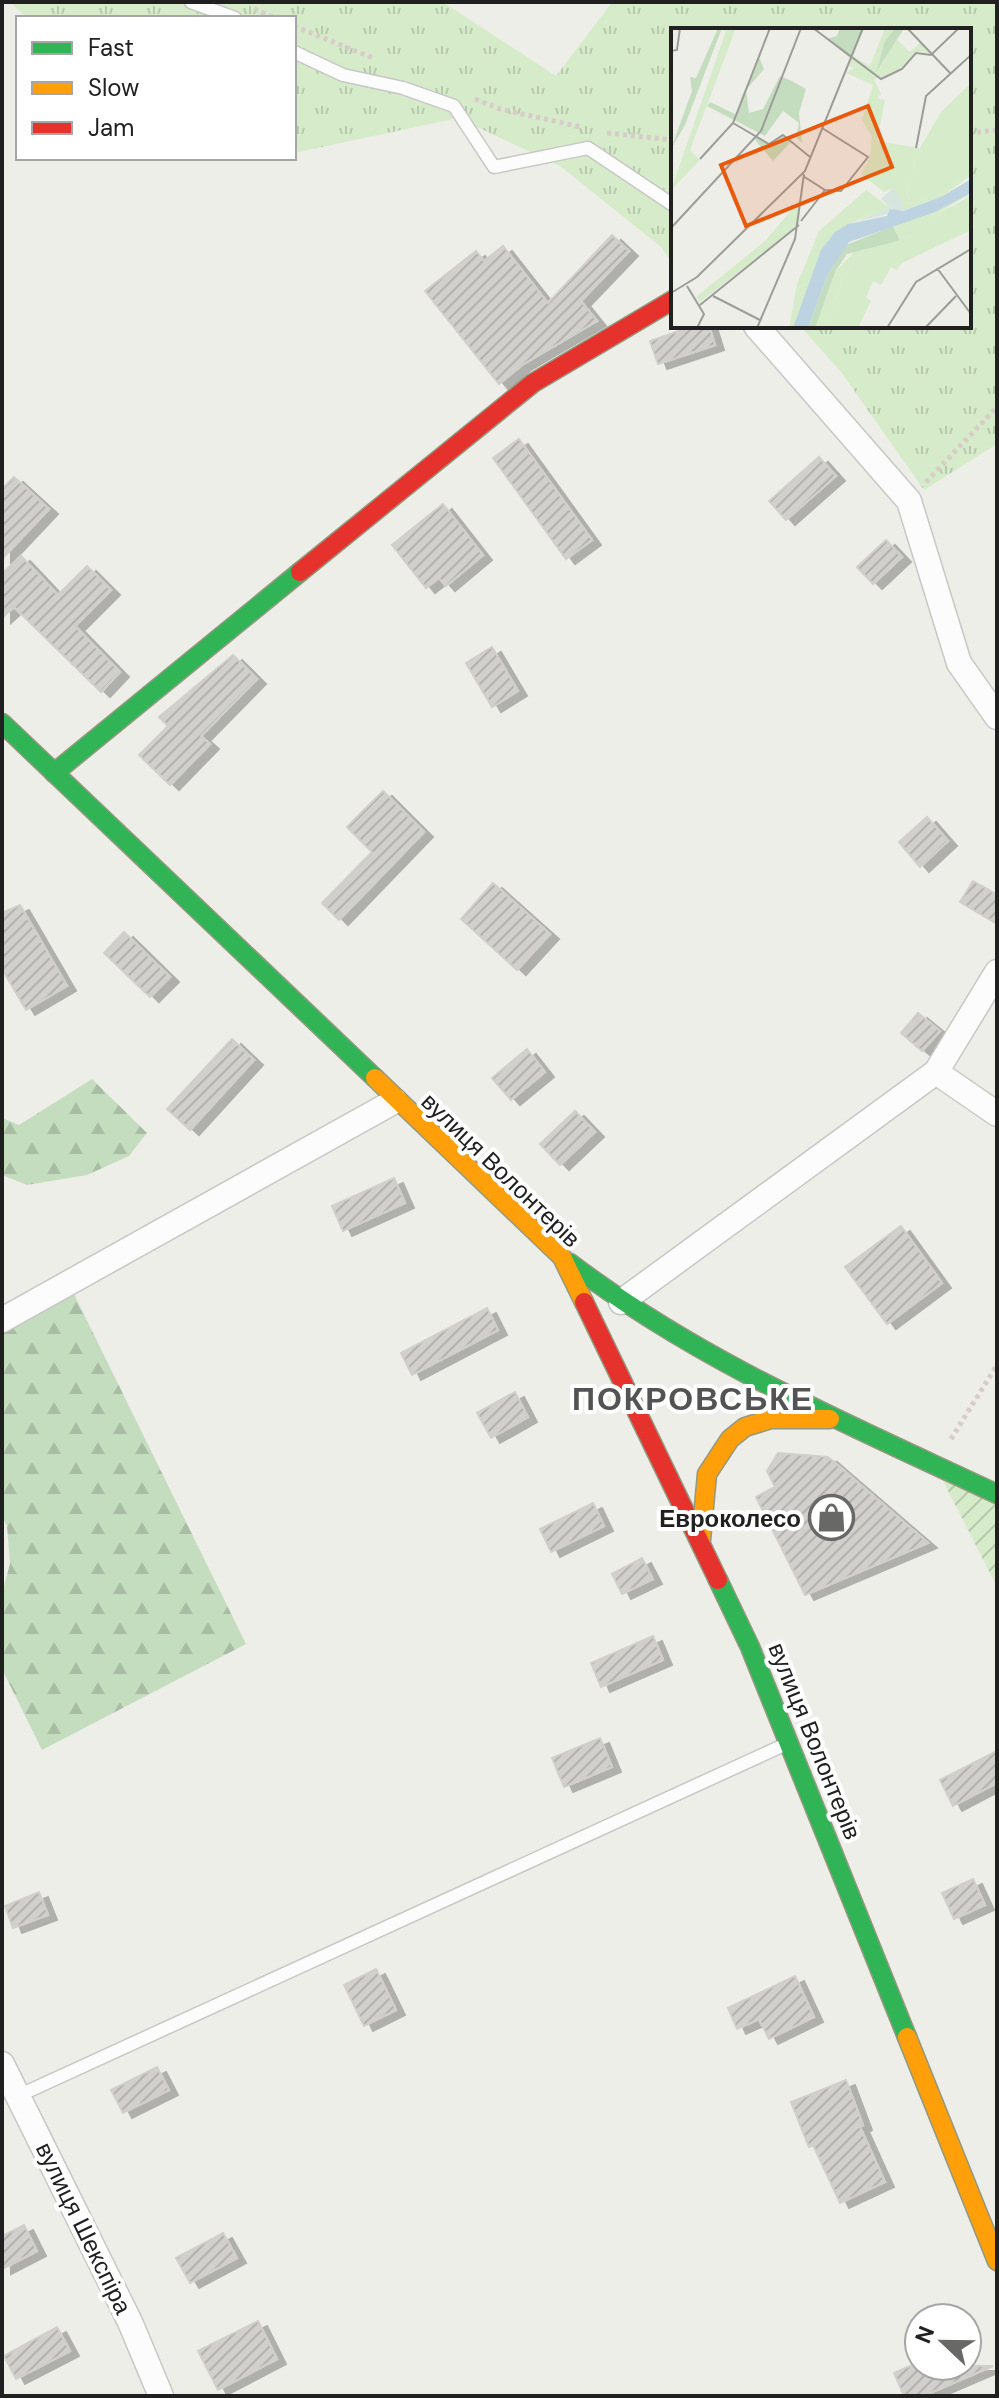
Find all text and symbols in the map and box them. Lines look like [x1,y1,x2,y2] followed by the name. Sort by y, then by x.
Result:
[16,16,296,160] legend
[671,28,971,328] inset map
[88,32,134,63] text: Fast
[88,72,139,103] text: Slow
[88,112,134,143] text: Jam
[415,1086,587,1254] street label: вулиця Волонтерів
[572,1378,814,1420] district label: ПОКРОВСЬКЕ
[808,1494,856,1542] shop icon: Евроколесо
[659,1503,801,1534] place label: Евроколесо
[761,1638,869,1844] street label: вулиця Волонтерів
[29,2137,139,2320] street label: вулиця Шекспіра
[903,2302,983,2382] north arrow
[908,2322,941,2348] text: N

